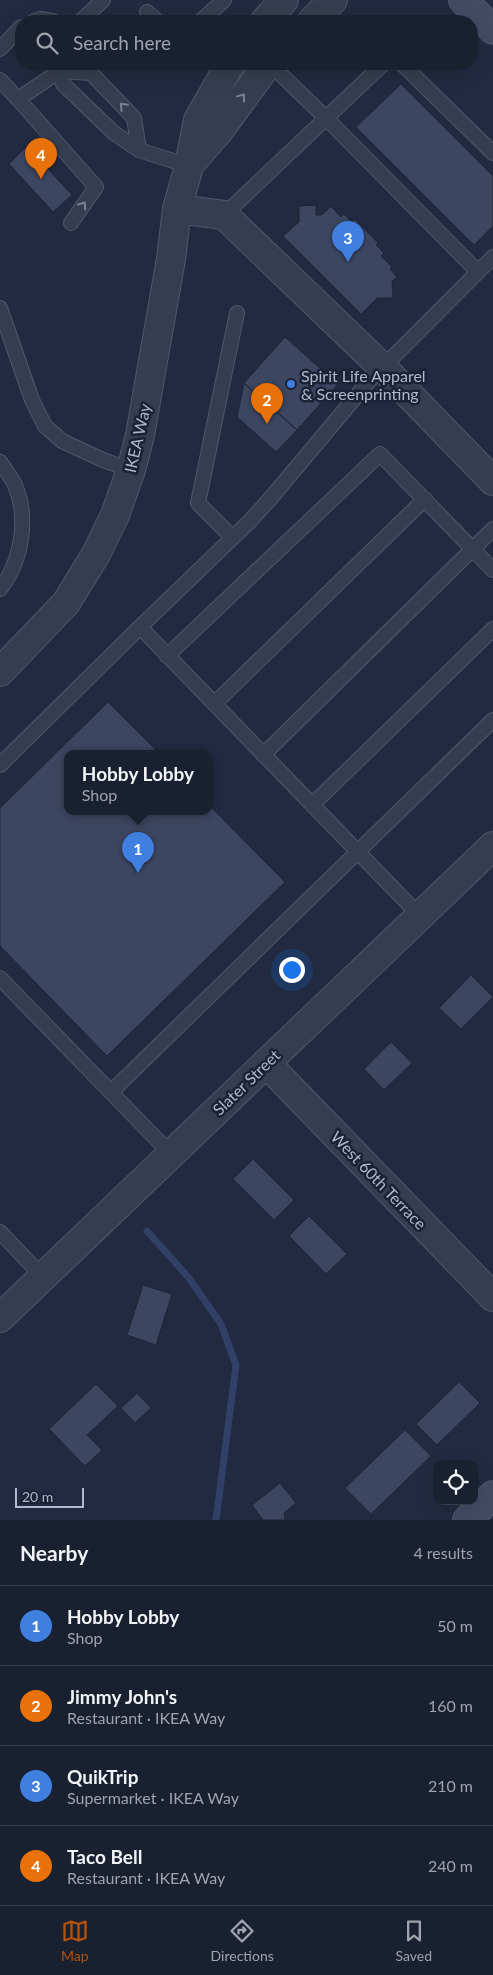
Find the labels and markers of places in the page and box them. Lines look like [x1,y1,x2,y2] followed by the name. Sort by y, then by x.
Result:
[25,138,57,179] pin: 4
[332,221,364,262] pin: 3
[301,366,426,403] place label: Spirit Life Apparel & Screenprinting
[285,378,297,390] marker: Spirit Life Apparel & Screenprinting
[251,383,283,424] pin: 2
[122,832,154,873] pin: 1

